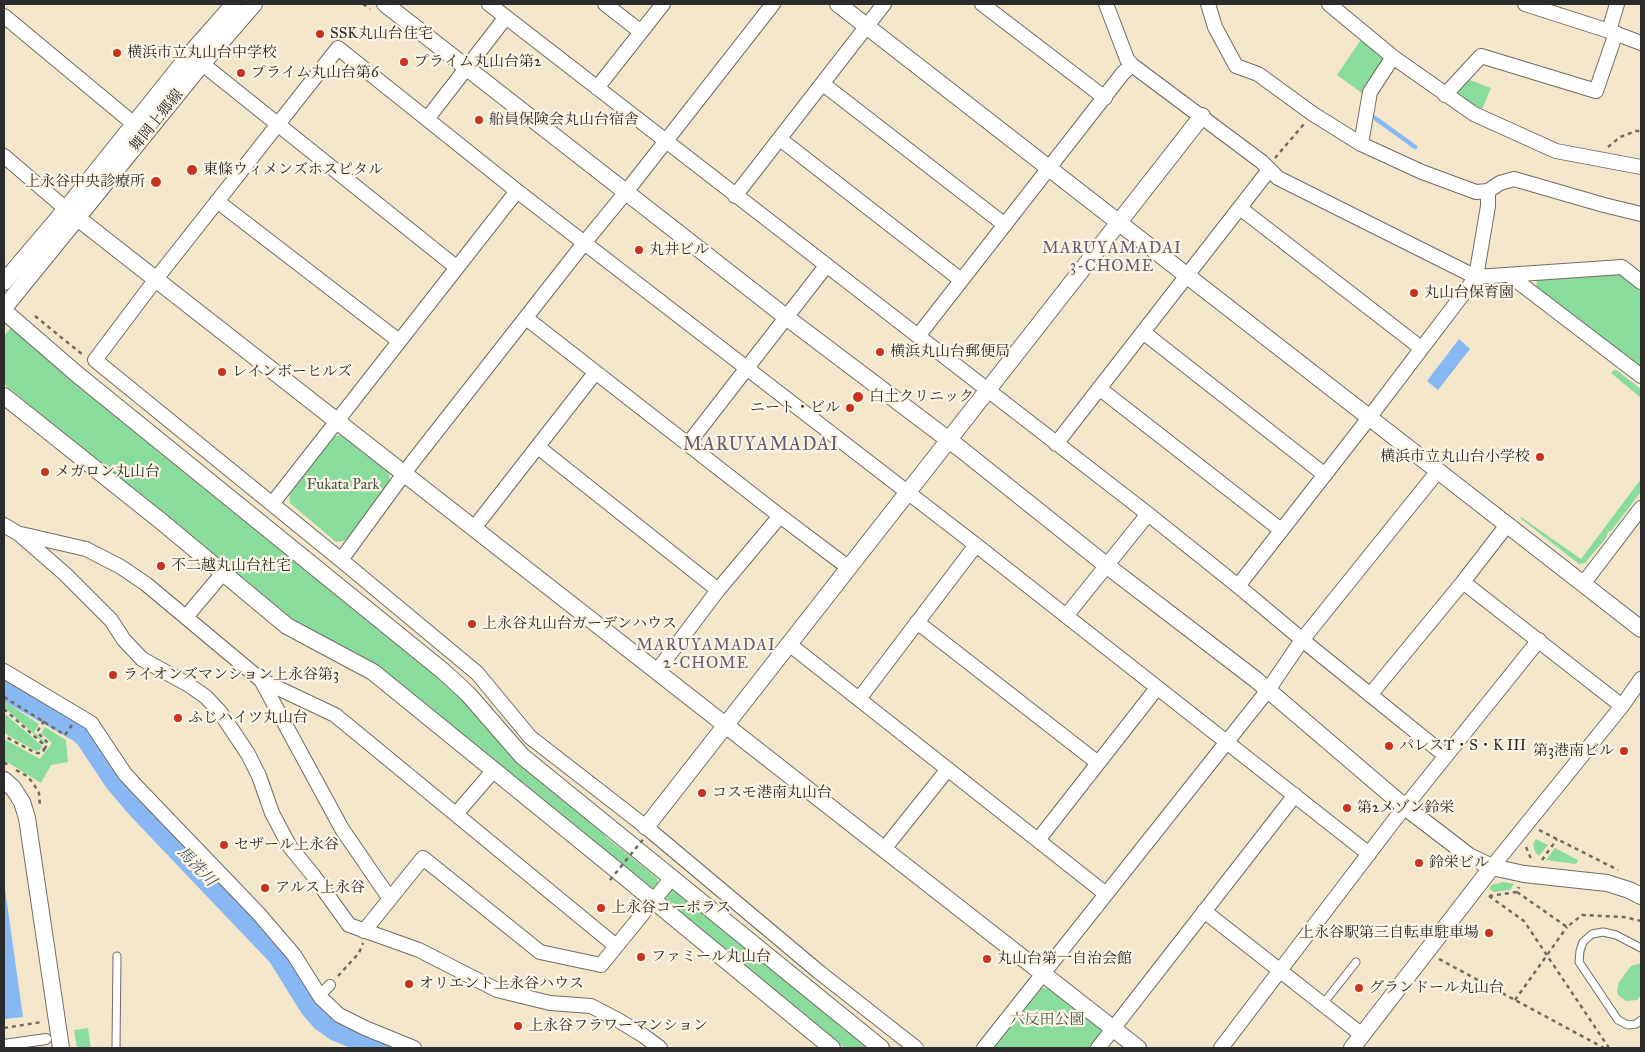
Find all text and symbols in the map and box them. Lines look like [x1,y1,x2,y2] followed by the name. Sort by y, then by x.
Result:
[330,25,433,43] place label: SSK丸山台住宅
[314,28,326,40] marker: SSK丸山台住宅
[127,44,277,62] place label: 横浜市立丸山台中学校
[111,47,123,59] marker: 横浜市立丸山台中学校
[414,53,541,71] place label: プライム丸山台第2
[398,56,410,68] marker: プライム丸山台第2
[251,64,379,82] place label: プライム丸山台第6
[235,67,247,79] marker: プライム丸山台第6
[126,86,188,156] street label: 舞岡上郷線
[489,111,639,129] place label: 船員保険会丸山台宿舎
[473,114,485,126] marker: 船員保険会丸山台宿舎
[203,161,383,179] place label: 東條ウィメンズホスピタル
[185,163,199,177] marker: 東條ウィメンズホスピタル
[25,173,145,191] place label: 上永谷中央診療所
[149,175,163,189] marker: 上永谷中央診療所
[1041,239,1183,277] district label: MARUYAMADAI 3-CHOME
[649,241,709,259] place label: 丸井ビル
[633,244,645,256] marker: 丸井ビル
[1424,284,1514,302] place label: 丸山台保育園
[1408,287,1420,299] marker: 丸山台保育園
[890,343,1010,361] place label: 横浜丸山台郵便局
[874,346,886,358] marker: 横浜丸山台郵便局
[232,363,352,381] place label: レインボーヒルズ
[216,366,228,378] marker: レインボーヒルズ
[869,388,974,406] place label: 白土クリニック
[851,390,865,404] marker: 白土クリニック
[750,399,840,417] place label: ニート・ビル
[844,402,856,414] marker: ニート・ビル
[682,435,840,457] district label: MARUYAMADAI
[1380,448,1530,466] place label: 横浜市立丸山台小学校
[1534,451,1546,463] marker: 横浜市立丸山台小学校
[55,463,160,481] place label: メガロン丸山台
[39,466,51,478] marker: メガロン丸山台
[307,476,379,494] park label: Fukata Park
[171,557,291,575] place label: 不二越丸山台社宅
[155,560,167,572] marker: 不二越丸山台社宅
[482,615,677,633] place label: 上永谷丸山台ガーデンハウス
[466,618,478,630] marker: 上永谷丸山台ガーデンハウス
[635,636,777,674] district label: MARUYAMADAI 2-CHOME
[123,666,339,684] place label: ライオンズマンション上永谷第3
[107,669,119,681] marker: ライオンズマンション上永谷第3
[188,709,308,727] place label: ふじハイツ丸山台
[172,712,184,724] marker: ふじハイツ丸山台
[1399,737,1526,755] place label: パレスT・S・K III
[1383,740,1395,752] marker: パレスT・S・K III
[1533,742,1614,760] place label: 第3港南ビル
[1618,745,1630,757] marker: 第3港南ビル
[712,784,832,802] place label: コスモ港南丸山台
[696,787,708,799] marker: コスモ港南丸山台
[1357,799,1454,817] place label: 第2メゾン鈴栄
[1341,802,1353,814] marker: 第2メゾン鈴栄
[234,836,339,854] place label: セザール上永谷
[218,839,230,851] marker: セザール上永谷
[172,843,220,891] water label: 馬洗川
[1429,854,1489,872] place label: 鈴栄ビル
[1413,857,1425,869] marker: 鈴栄ビル
[275,879,365,897] place label: アルス上永谷
[259,882,271,894] marker: アルス上永谷
[611,899,731,917] place label: 上永谷コーポラス
[595,902,607,914] marker: 上永谷コーポラス
[1299,924,1479,942] place label: 上永谷駅第三自転車駐車場
[1483,927,1495,939] marker: 上永谷駅第三自転車駐車場
[651,948,771,966] place label: ファミール丸山台
[997,950,1132,968] place label: 丸山台第一自治会館
[635,951,647,963] marker: ファミール丸山台
[981,953,993,965] marker: 丸山台第一自治会館
[419,975,584,993] place label: オリエント上永谷ハウス
[403,978,415,990] marker: オリエント上永谷ハウス
[1369,979,1504,997] place label: グランドール丸山台
[1353,982,1365,994] marker: グランドール丸山台
[1010,1011,1084,1029] park label: 六反田公園
[528,1017,708,1035] place label: 上永谷フラワーマンション
[512,1020,524,1032] marker: 上永谷フラワーマンション

